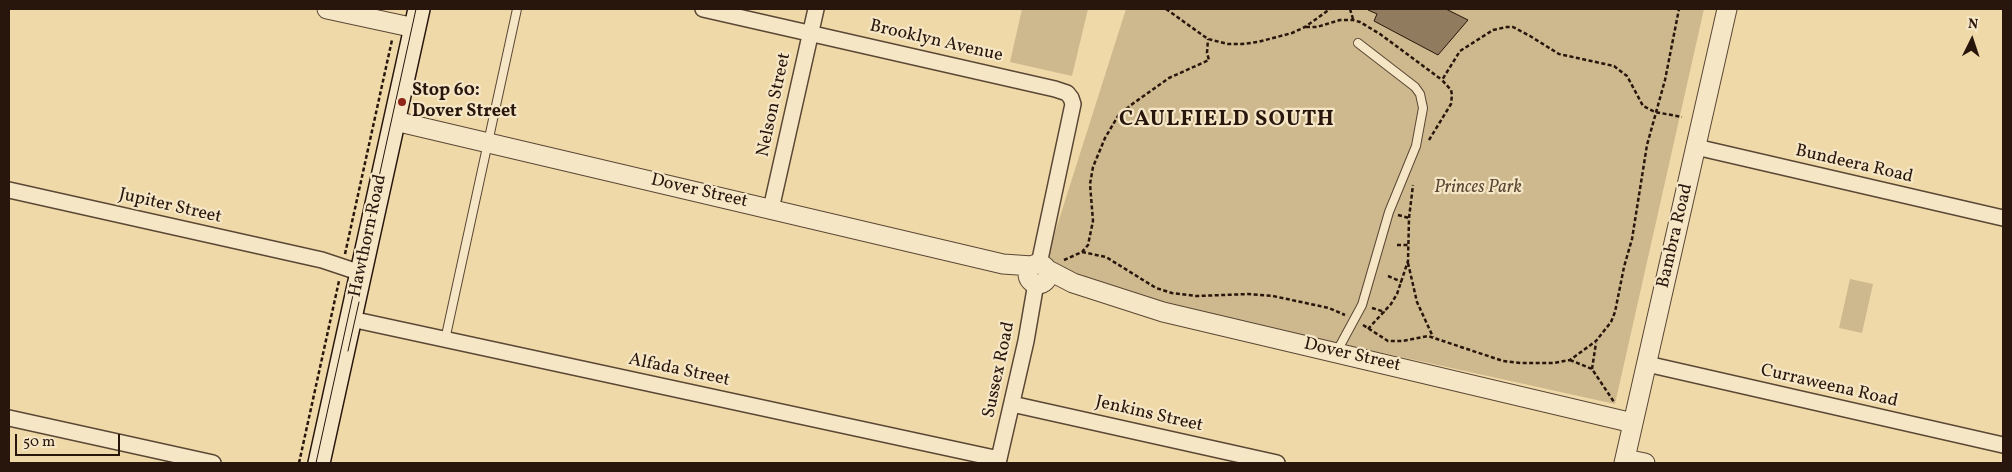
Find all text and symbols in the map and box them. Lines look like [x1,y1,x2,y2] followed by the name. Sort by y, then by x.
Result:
[1947,15,1997,65] north arrow
[1967,15,1979,34] text: N
[867,16,1005,68] street label: Brooklyn Avenue
[753,51,797,159] street label: Nelson Street
[412,81,517,124] place label: Stop 60: Dover Street
[396,96,408,108] marker: Stop 60: Dover Street
[1117,108,1337,134] district label: CAULFIELD SOUTH
[1793,141,1915,189] street label: Bundeera Road
[648,170,750,214] street label: Dover Street
[345,173,393,299] street label: Hawthorn Road
[1434,178,1522,200] park label: Princes Park
[1653,182,1699,290] street label: Bambra Road
[117,185,223,229] street label: Jupiter Street
[979,320,1021,420] street label: Sussex Road
[1301,334,1403,378] street label: Dover Street
[626,350,732,392] street label: Alfada Street
[1758,361,1900,413] street label: Curraweena Road
[1093,392,1205,438] street label: Jenkins Street
[18,424,122,456] scale bar
[23,432,55,453] text: 50 m

